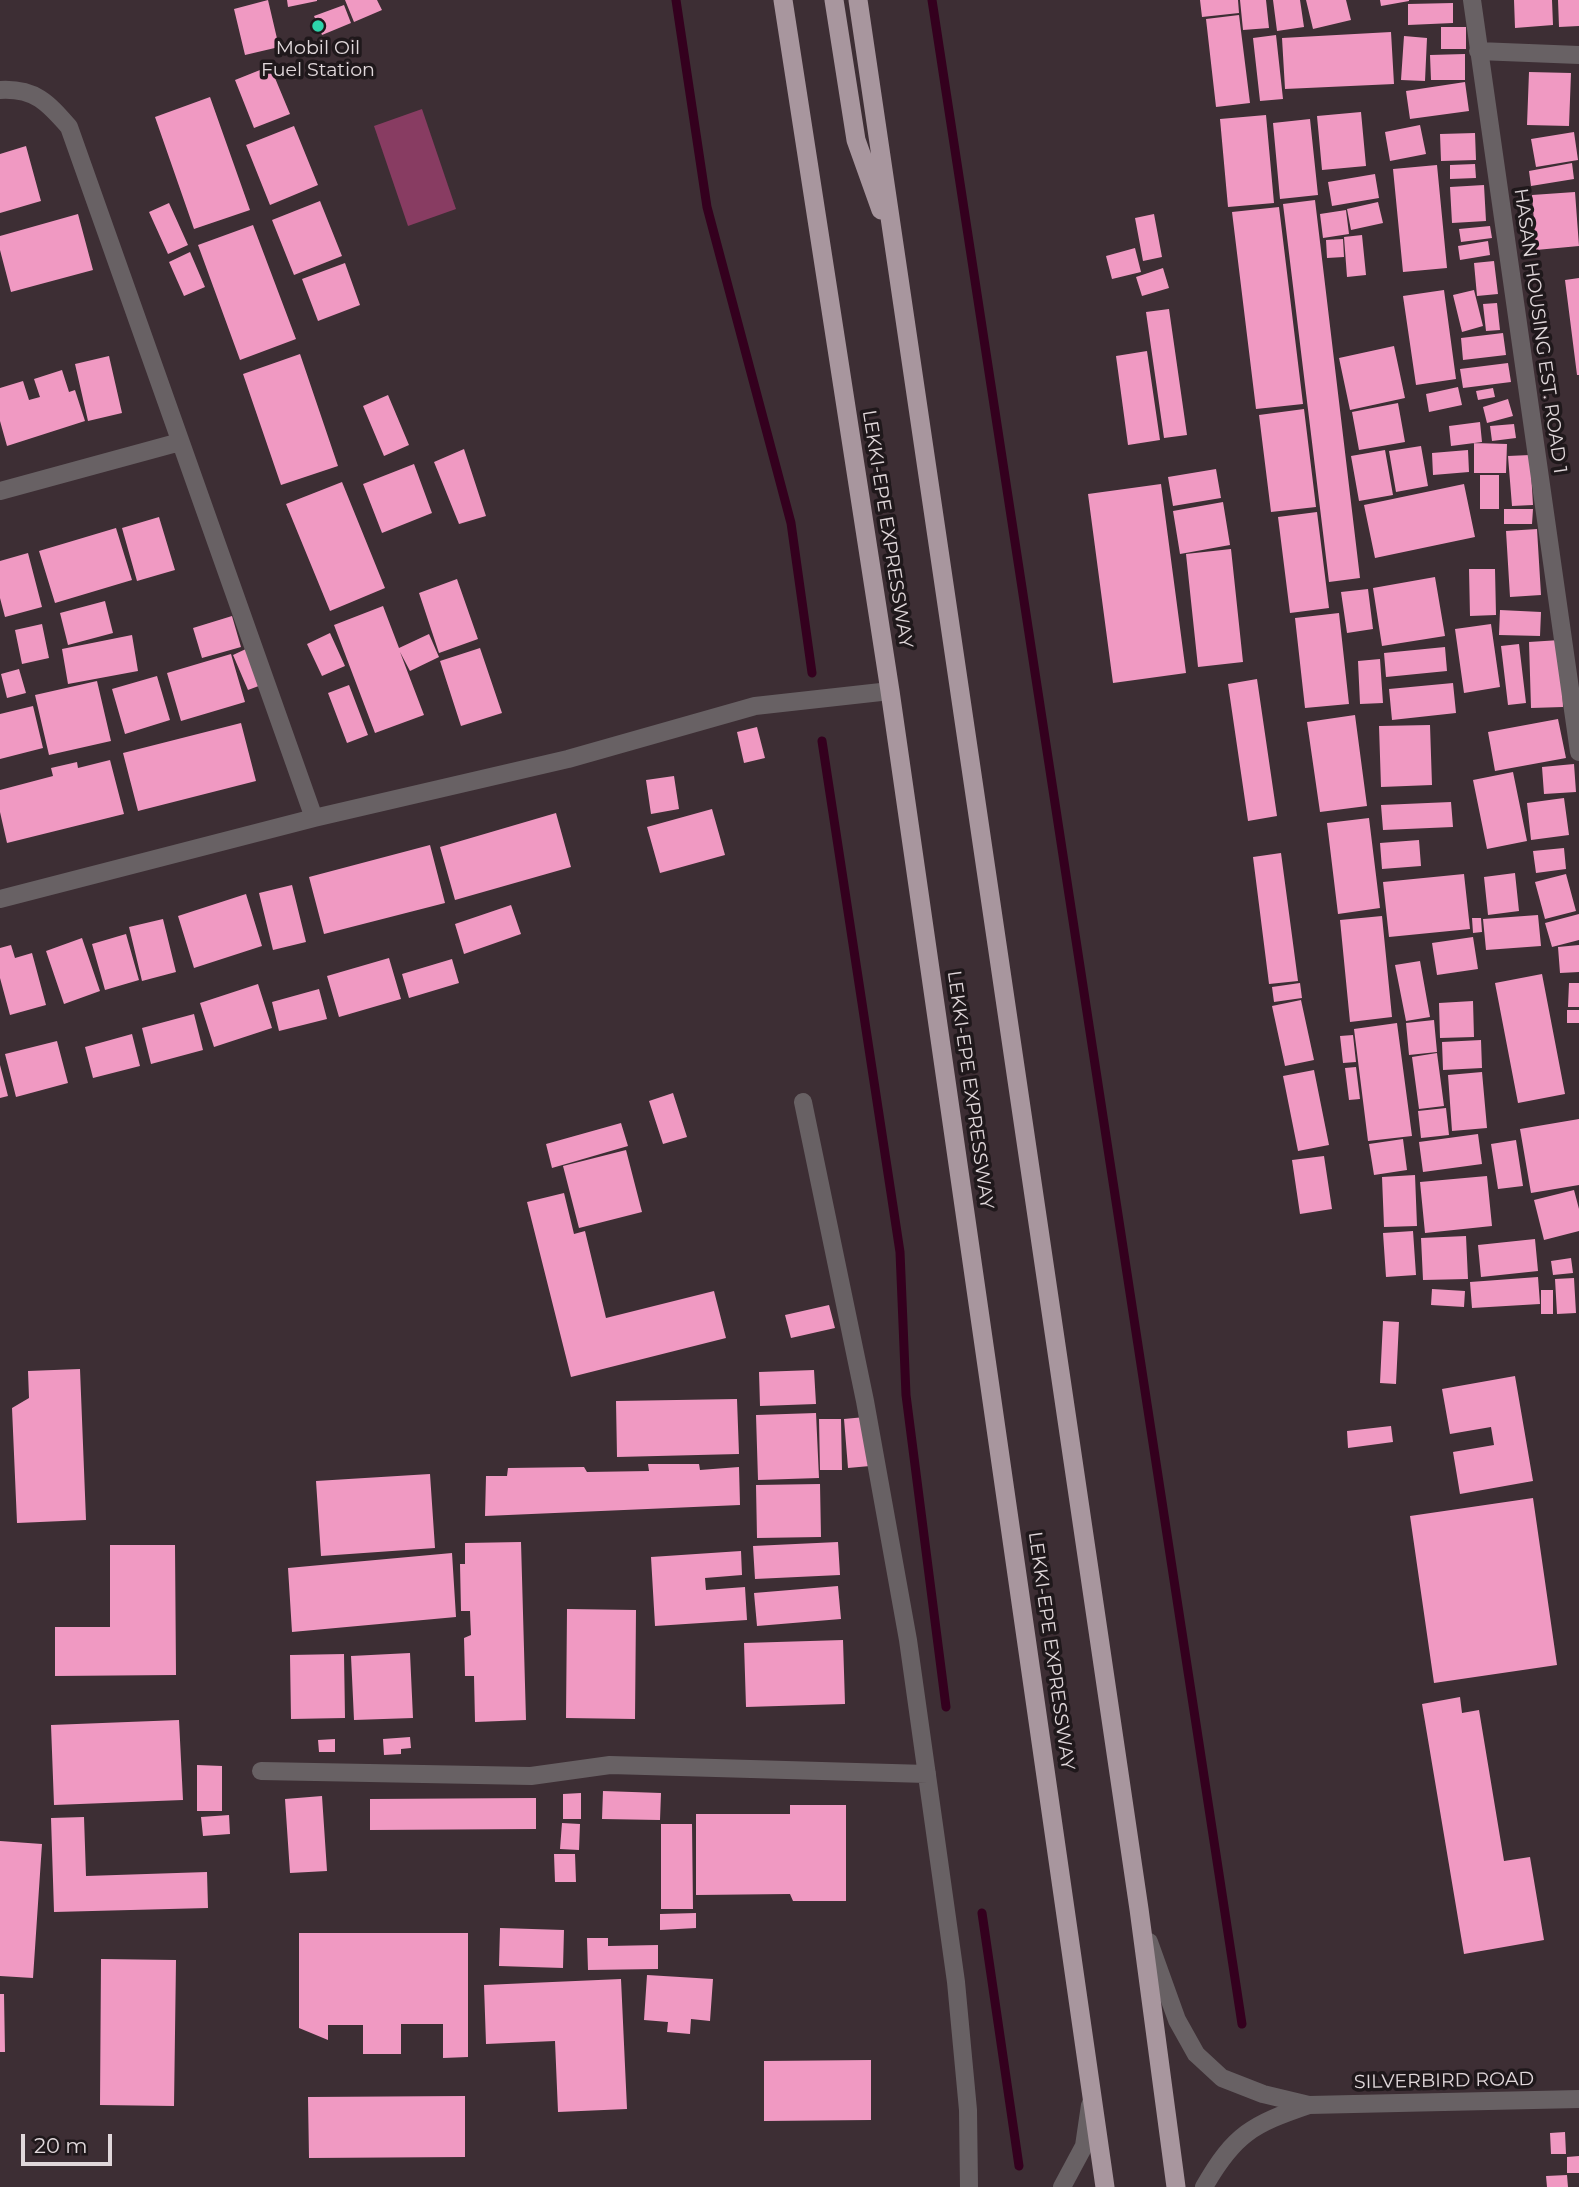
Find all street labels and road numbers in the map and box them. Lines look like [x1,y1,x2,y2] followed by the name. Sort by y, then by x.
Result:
[1509,187,1571,475] street label: HASAN HOUSING EST. ROAD 1
[857,408,917,650] street label: LEKKI-EPE EXPRESSWAY
[942,969,998,1211] street label: LEKKI-EPE EXPRESSWAY
[1023,1530,1079,1772] street label: LEKKI-EPE EXPRESSWAY
[1354,2068,1534,2094] street label: SILVERBIRD ROAD

